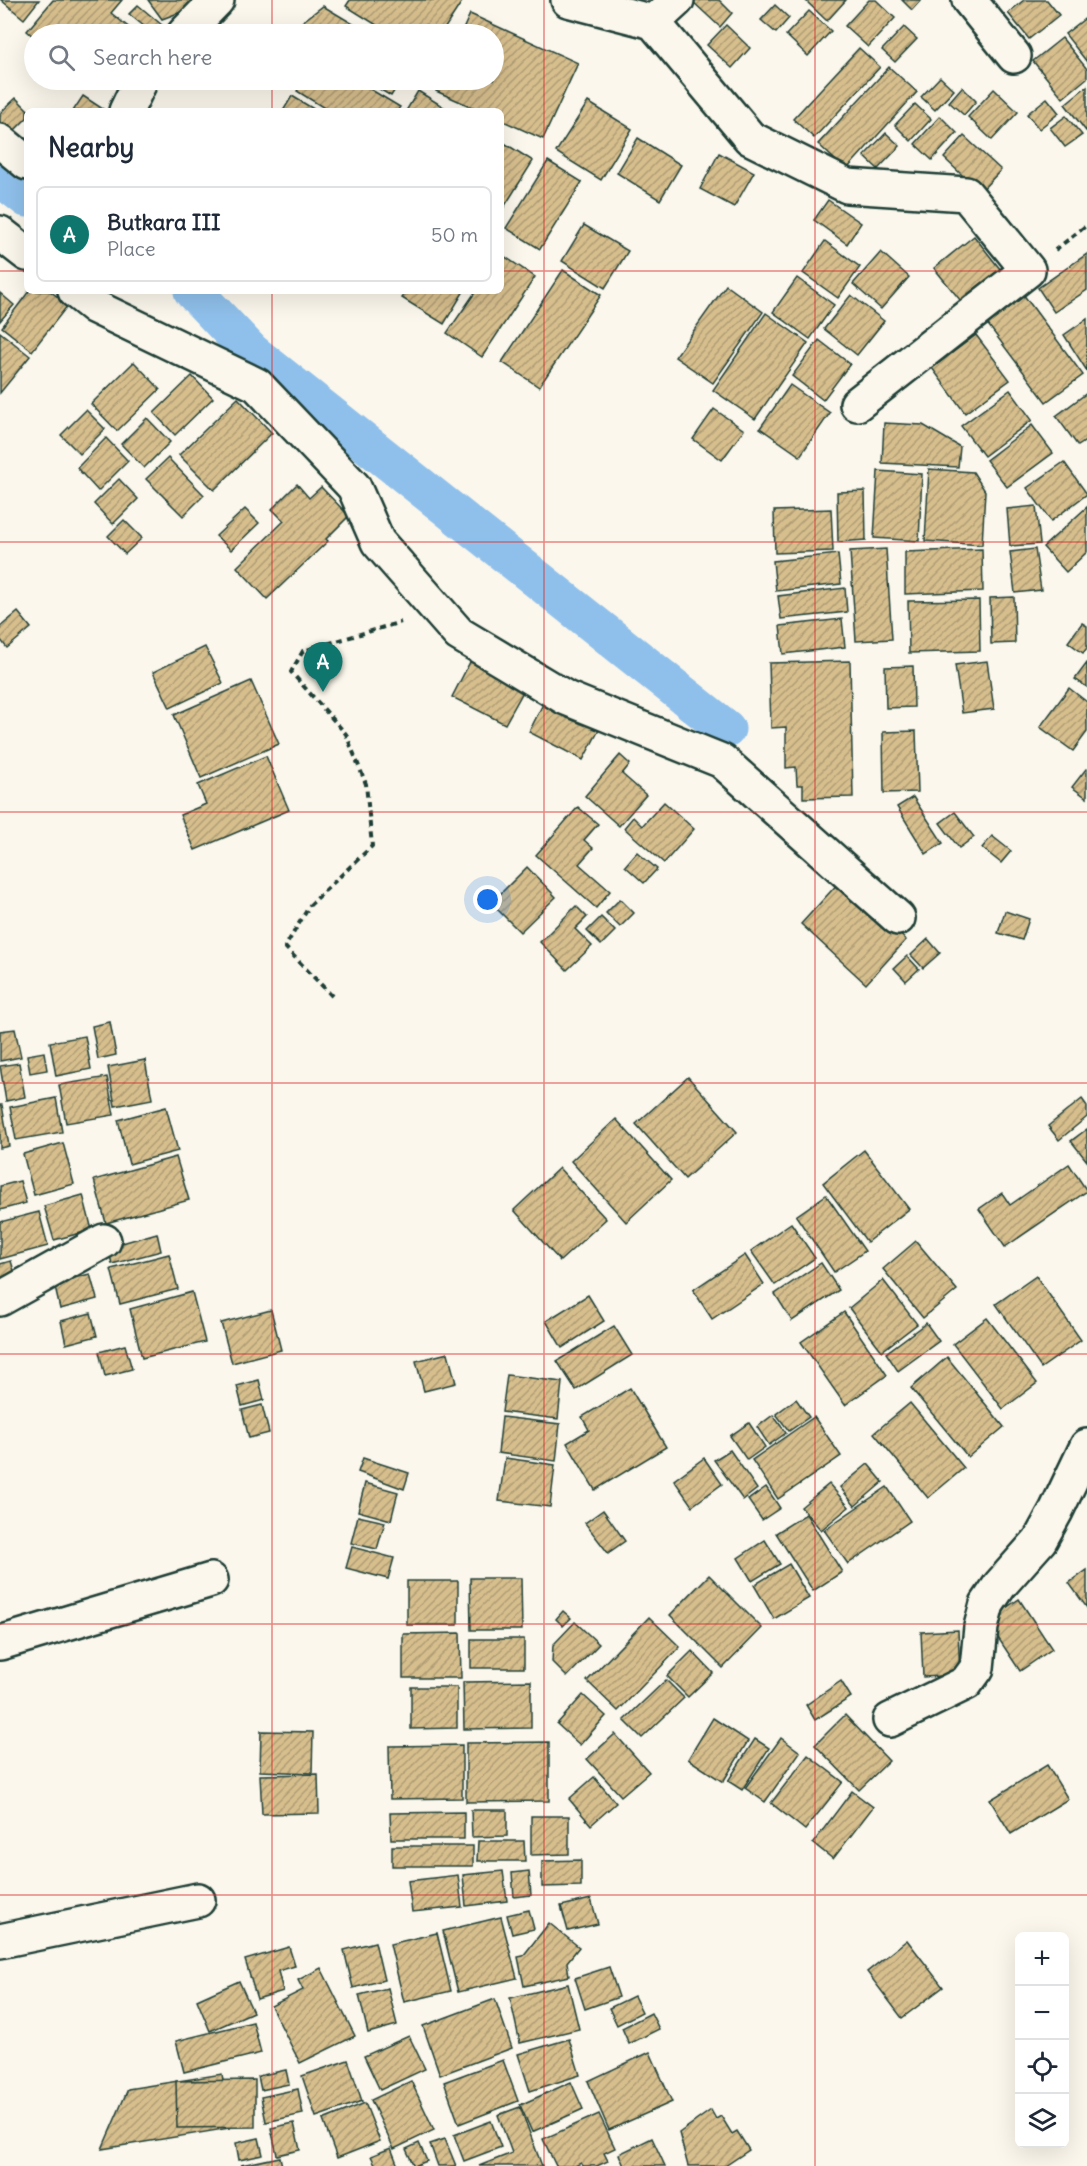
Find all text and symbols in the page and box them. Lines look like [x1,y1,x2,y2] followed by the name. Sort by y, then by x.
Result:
[24,24,504,90] search box
[45,41,78,74] icon: search
[93,43,212,71] text: Search here
[48,131,134,164] text: Nearby
[107,208,221,236] text: Butkara III
[63,222,76,247] text: A
[431,222,478,247] text: 50 m
[107,236,155,261] text: Place
[304,642,342,692] pin: A
[473,885,502,914] your location
[1015,1932,1069,2148] map controls
[1015,1932,1069,1986] button: +
[1015,1986,1069,2040] button: −
[1015,2040,1069,2094] button: locate
[1015,2094,1069,2148] button: layers

